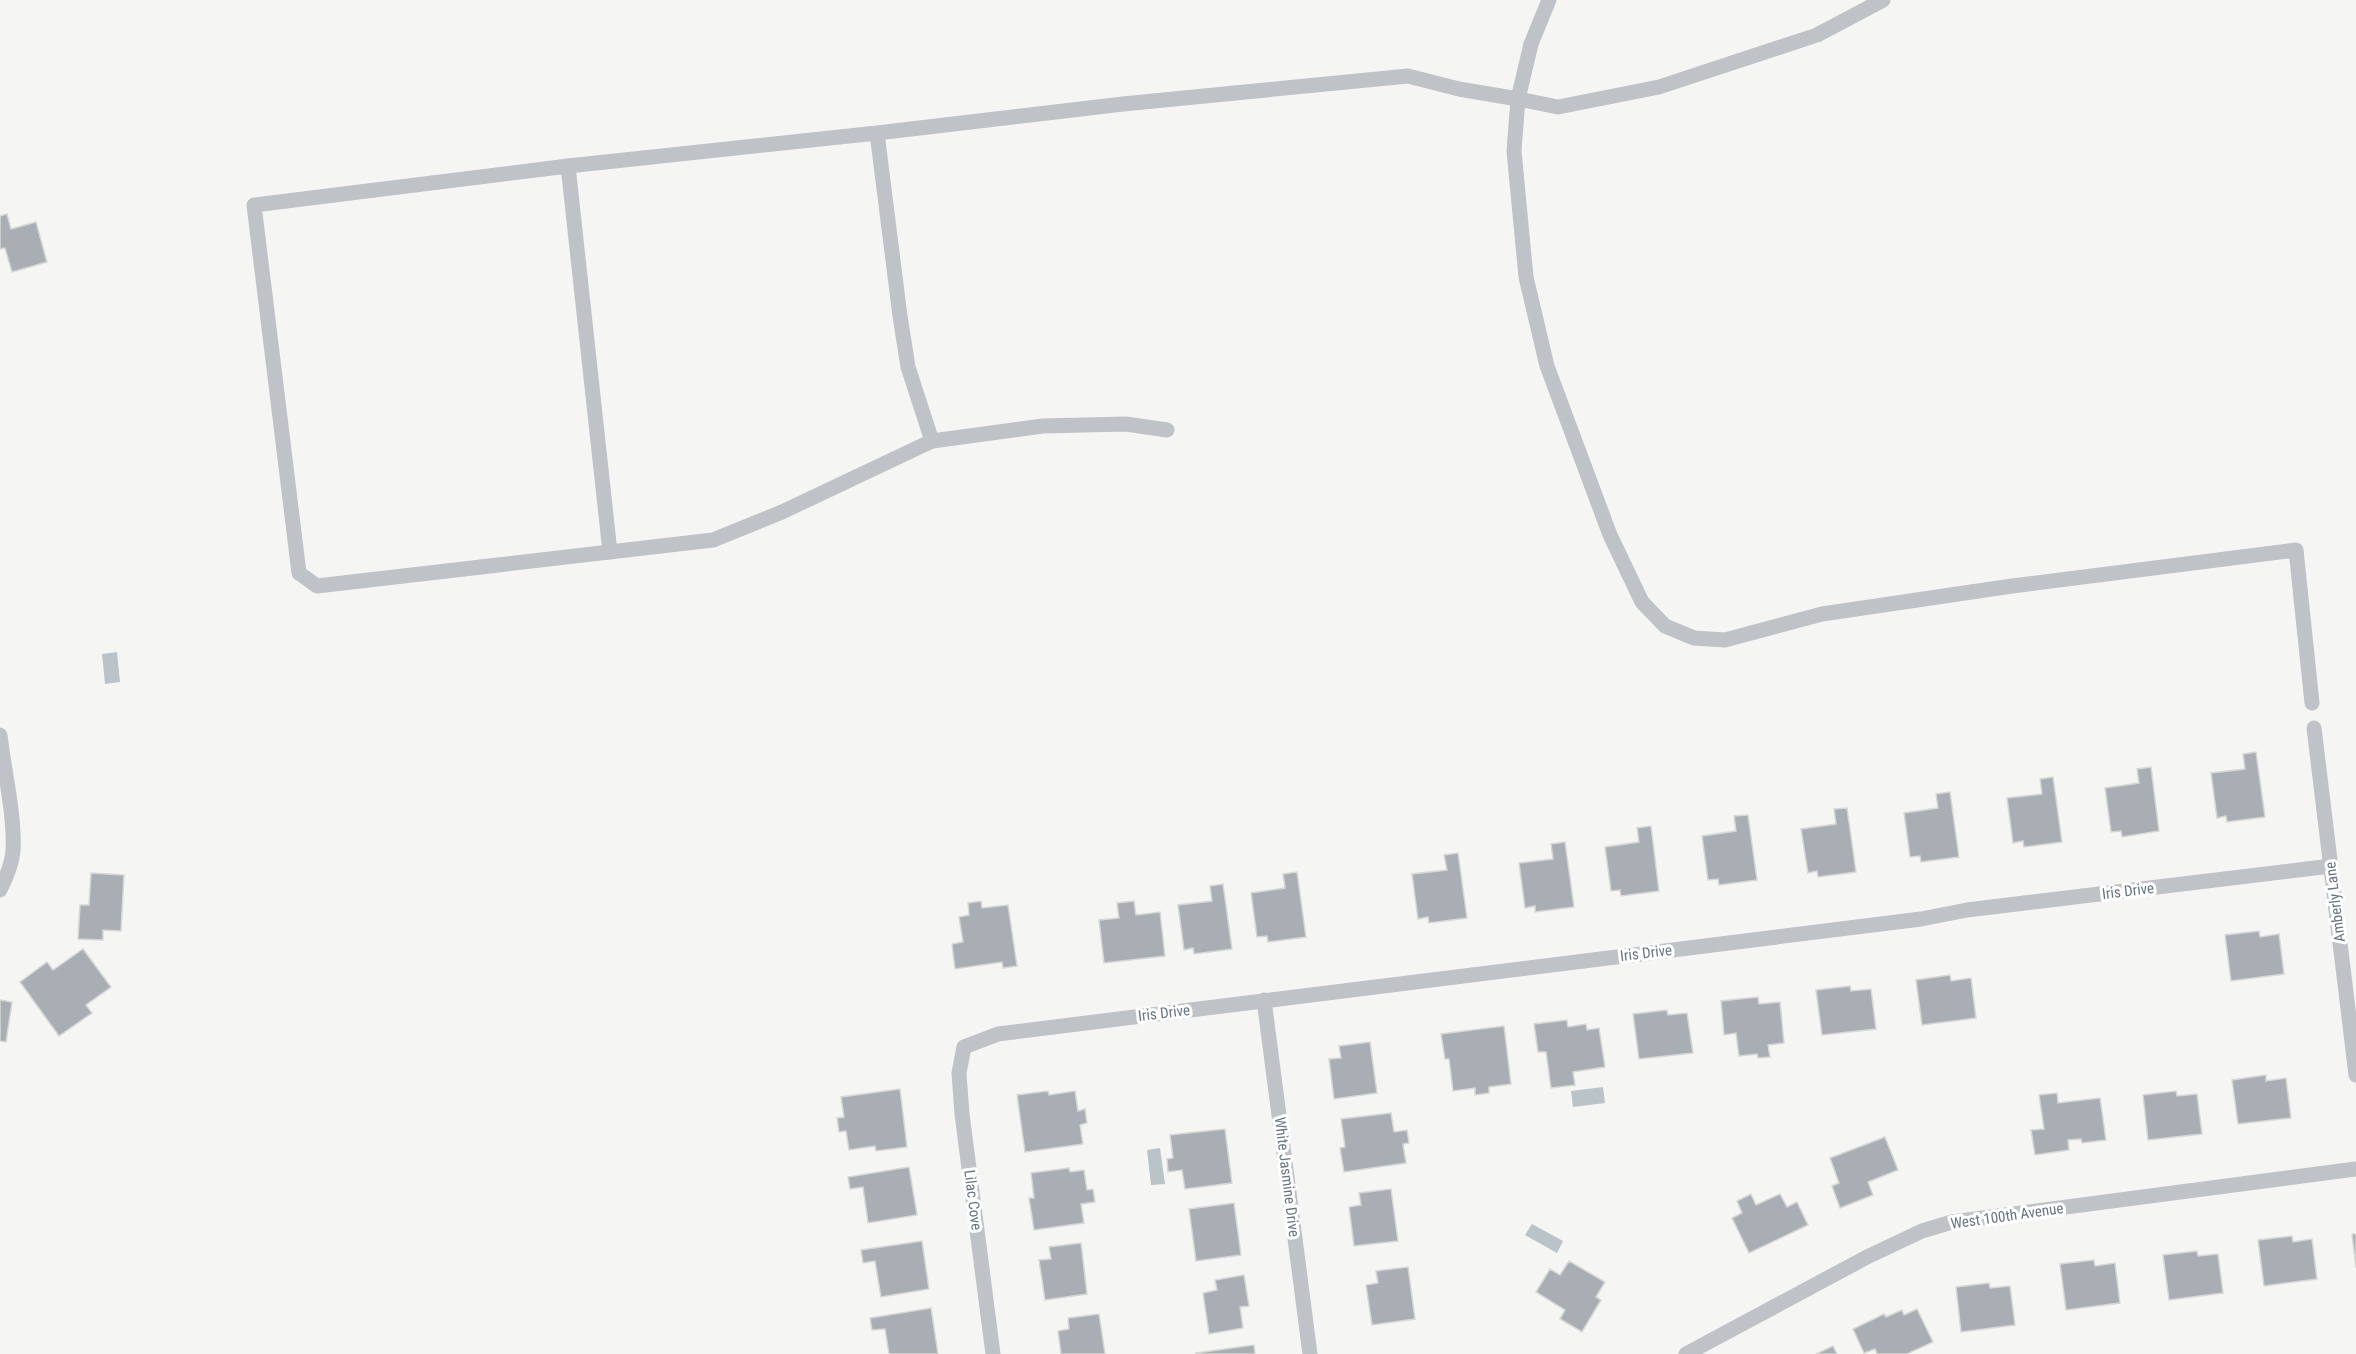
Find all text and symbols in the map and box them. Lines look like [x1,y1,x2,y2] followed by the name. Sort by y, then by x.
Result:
[2321,861,2349,943] street label: Amberly Lane
[2101,879,2155,903] street label: Iris Drive
[1619,941,1673,965] street label: Iris Drive
[1137,1001,1191,1025] street label: Iris Drive
[1271,1116,1303,1238] street label: White Jasmine Drive
[960,1169,986,1231] street label: Lilac Cove
[1950,1199,2064,1233] street label: West 100th Avenue

